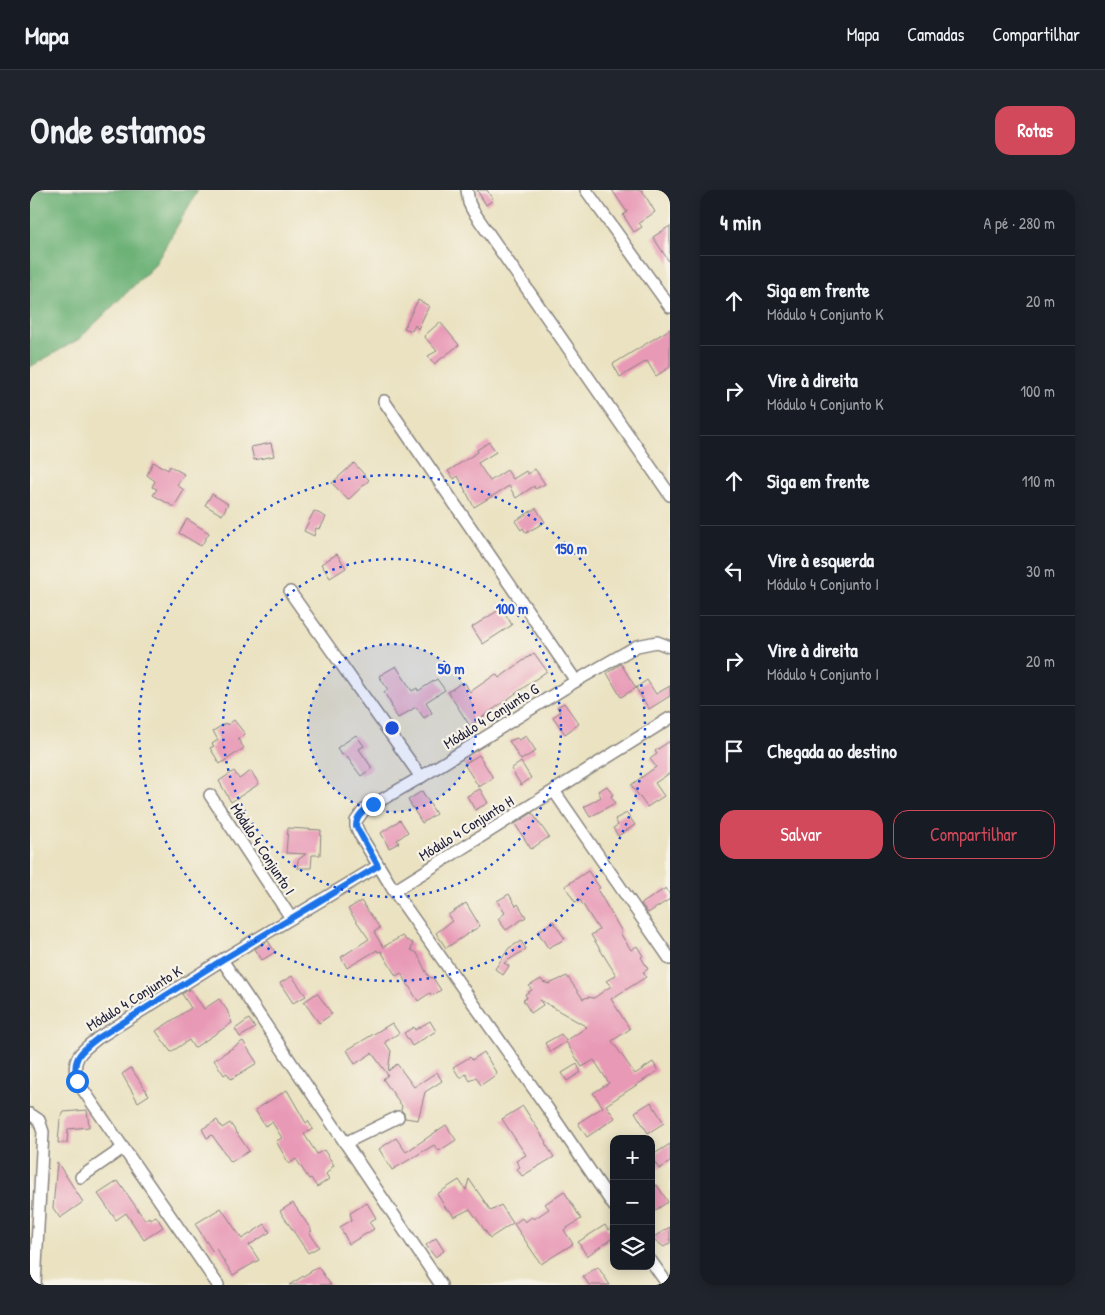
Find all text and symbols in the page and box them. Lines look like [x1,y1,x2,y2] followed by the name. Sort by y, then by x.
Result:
[25,19,68,51] text: Mapa
[847,22,879,47] text: Mapa
[907,22,964,47] text: Camadas
[992,22,1080,47] text: Compartilhar
[995,106,1075,155] button: Rotas
[30,107,205,154] text: Onde estamos
[720,208,761,237] text: 4 min
[984,212,1055,234] text: A pé · 280 m
[767,277,870,303] text: Siga em frente
[720,287,748,315] icon: ahead
[1026,290,1055,312] text: 20 m
[767,303,884,325] text: Módulo 4 Conjunto K
[767,367,858,393] text: Vire à direita
[720,377,748,405] icon: right
[1020,380,1055,402] text: 100 m
[767,393,884,415] text: Módulo 4 Conjunto K
[720,467,748,495] icon: ahead
[767,468,870,494] text: Siga em frente
[1022,470,1055,492] text: 110 m
[555,538,587,559] text: 150 m
[767,547,874,573] text: Vire à esquerda
[720,557,748,585] icon: left
[1026,560,1055,582] text: 30 m
[767,573,879,595] text: Módulo 4 Conjunto I
[496,598,528,619] text: 100 m
[767,637,858,663] text: Vire à direita
[720,647,748,675] icon: right
[1026,650,1055,672] text: 20 m
[438,658,464,679] text: 50 m
[767,663,879,685] text: Módulo 4 Conjunto I
[439,678,543,754] street label: Módulo 4 Conjunto G
[383,719,401,737] centre of rings
[720,737,748,765] icon: arrive
[767,738,897,764] text: Chegada ao destino
[414,790,518,866] street label: Módulo 4 Conjunto H
[362,793,385,816] route end
[226,799,300,899] street label: Módulo 4 Conjunto I
[720,810,883,859] button: Salvar
[893,810,1055,859] button: Compartilhar
[82,960,186,1036] street label: Módulo 4 Conjunto K
[66,1070,89,1093] route start
[610,1135,655,1270] map controls
[610,1135,655,1180] button: +
[610,1180,655,1225] button: −
[610,1225,655,1270] button: layers

